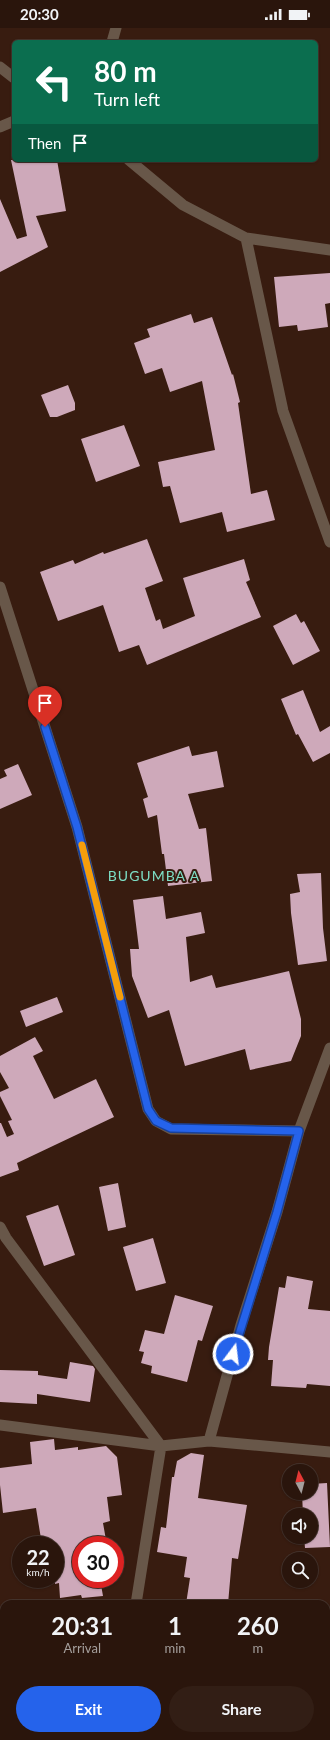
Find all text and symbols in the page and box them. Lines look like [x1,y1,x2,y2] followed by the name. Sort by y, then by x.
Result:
[20,5,59,23] text: 20:30
[94,54,157,88] text: 80 m
[28,56,80,108] icon: left
[94,88,160,110] text: Turn left
[69,132,91,154] icon: arrive
[28,134,61,152] text: Then
[28,686,62,727] pin
[34,692,56,714] icon: arrive
[108,867,200,884] district label: BUGUMBA A
[212,1333,254,1375] position arrow
[282,1464,318,1500] north arrow
[282,1464,318,1588] map controls
[282,1508,318,1544] button: sound
[72,1536,124,1588] speed limit sign: 30
[26,1545,50,1569] text: 22
[282,1552,318,1588] button: search
[26,1566,50,1578] text: km/h
[51,1611,113,1640] text: 20:31
[168,1611,182,1640] text: 1
[237,1611,279,1640] text: 260
[64,1640,101,1656] text: Arrival
[165,1640,186,1656] text: min
[252,1640,263,1656] text: m
[16,1686,161,1732] button: Exit
[169,1686,314,1732] button: Share

